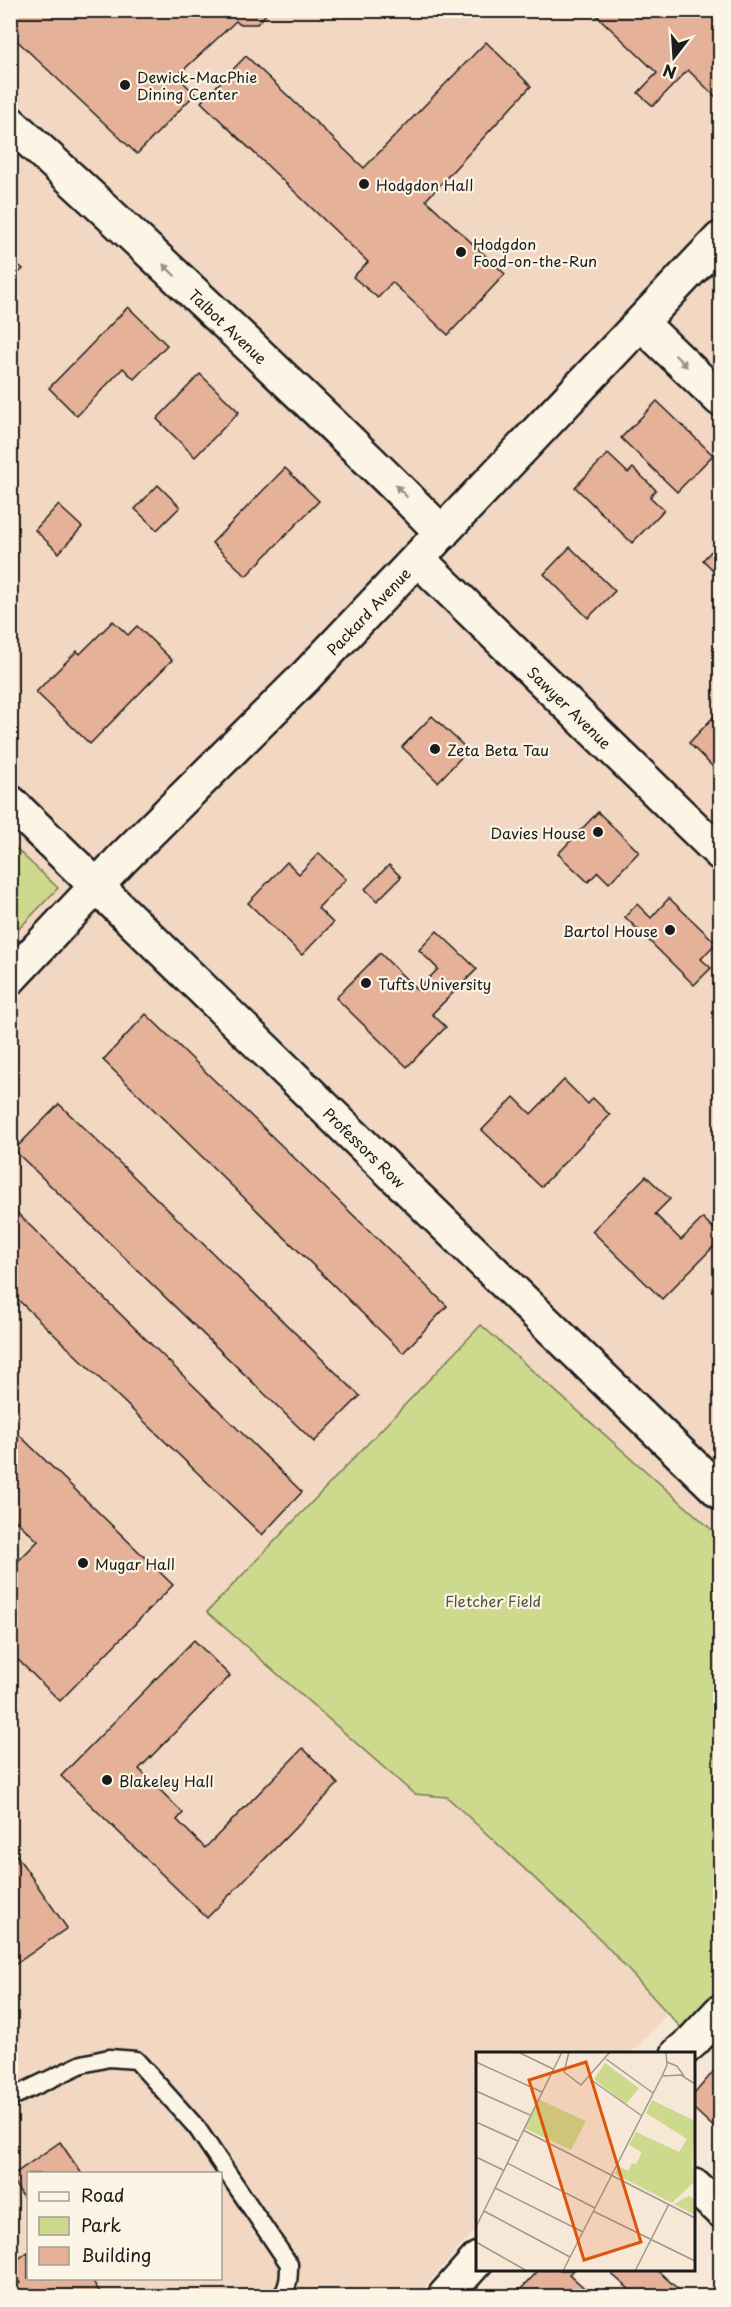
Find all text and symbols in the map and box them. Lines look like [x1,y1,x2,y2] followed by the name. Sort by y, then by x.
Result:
[644,27,704,87] north arrow
[660,59,679,86] text: N
[137,65,257,105] place label: Dewick-MacPhie Dining Center
[118,78,132,92] marker: Dewick-MacPhie Dining Center
[376,173,473,196] place label: Hodgdon Hall
[357,177,371,191] marker: Hodgdon Hall
[473,232,597,272] place label: Hodgdon Food-on-the-Run
[454,245,468,259] marker: Hodgdon Food-on-the-Run
[162,263,176,277] one-way arrow
[184,283,273,369] street label: Talbot Avenue
[673,354,688,368] one-way arrow
[394,484,408,499] one-way arrow
[321,562,415,660] street label: Packard Avenue
[523,660,617,753] street label: Sawyer Avenue
[447,738,549,761] place label: Zeta Beta Tau
[428,742,442,756] marker: Zeta Beta Tau
[490,821,586,844] place label: Davies House
[591,825,605,839] marker: Davies House
[563,919,658,942] place label: Bartol House
[663,923,677,937] marker: Bartol House
[378,972,491,995] place label: Tufts University
[359,976,373,990] marker: Tufts University
[319,1101,412,1193] street label: Professors Row
[95,1552,175,1575] place label: Mugar Hall
[76,1556,90,1570] marker: Mugar Hall
[445,1589,541,1612] park label: Fletcher Field
[119,1769,214,1792] place label: Blakeley Hall
[100,1773,114,1787] marker: Blakeley Hall
[476,2052,695,2271] inset map
[27,2172,222,2280] legend
[81,2181,125,2208] text: Road
[81,2211,121,2238] text: Park
[81,2241,151,2268] text: Building

